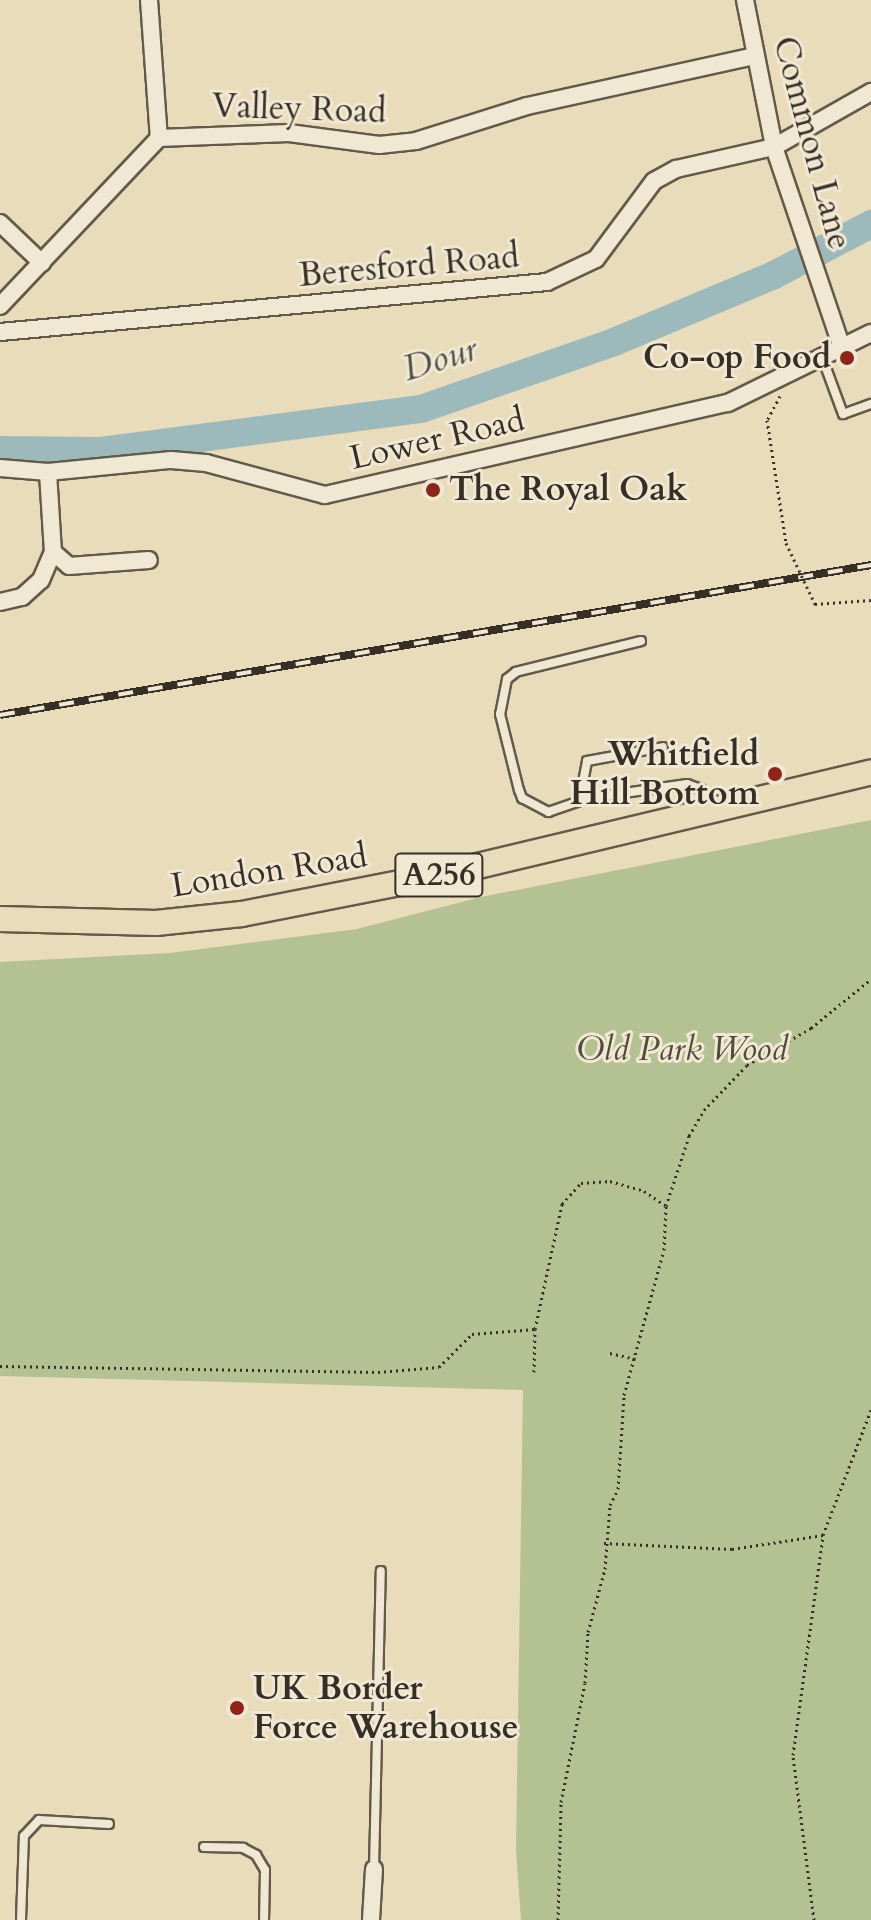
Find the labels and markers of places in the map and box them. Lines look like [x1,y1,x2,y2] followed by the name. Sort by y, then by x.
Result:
[643,338,831,378] place label: Co-op Food
[838,349,856,367] marker: Co-op Food
[449,470,687,510] place label: The Royal Oak
[424,481,442,499] marker: The Royal Oak
[570,734,759,814] place label: Whitfield Hill Bottom
[766,765,784,783] marker: Whitfield Hill Bottom
[253,1668,519,1748] place label: UK Border Force Warehouse
[228,1699,246,1717] marker: UK Border Force Warehouse

